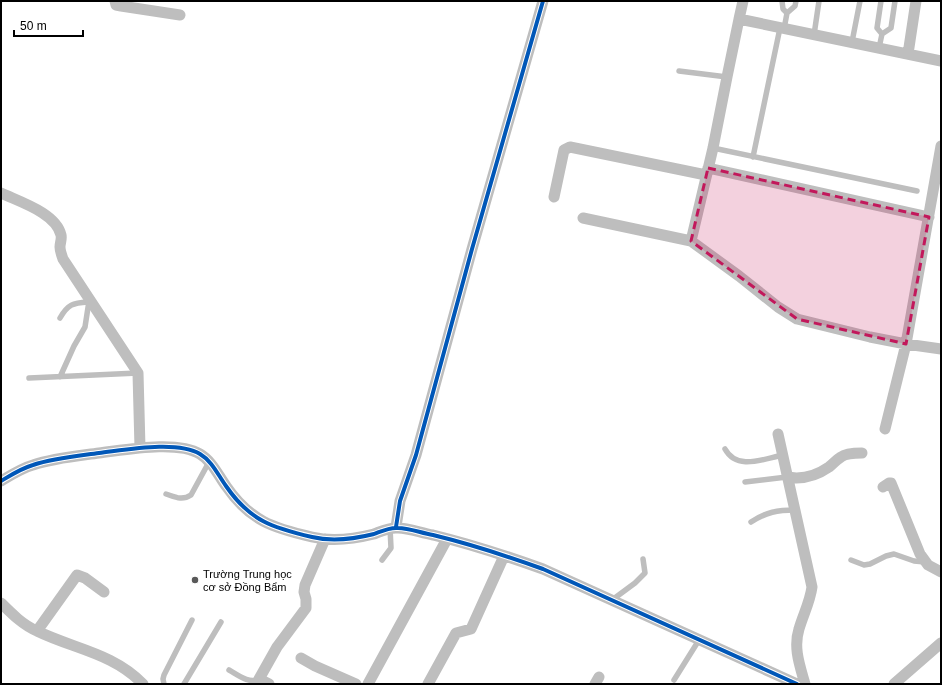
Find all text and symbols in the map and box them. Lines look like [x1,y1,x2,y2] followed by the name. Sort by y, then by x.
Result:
[14,12,83,38] scale bar
[20,19,47,33] text: 50 m
[203,568,292,593] place label: Trường Trung học cơ sở Đồng Bẩm
[190,575,200,585] marker: Trường Trung học cơ sở Đồng Bẩm

